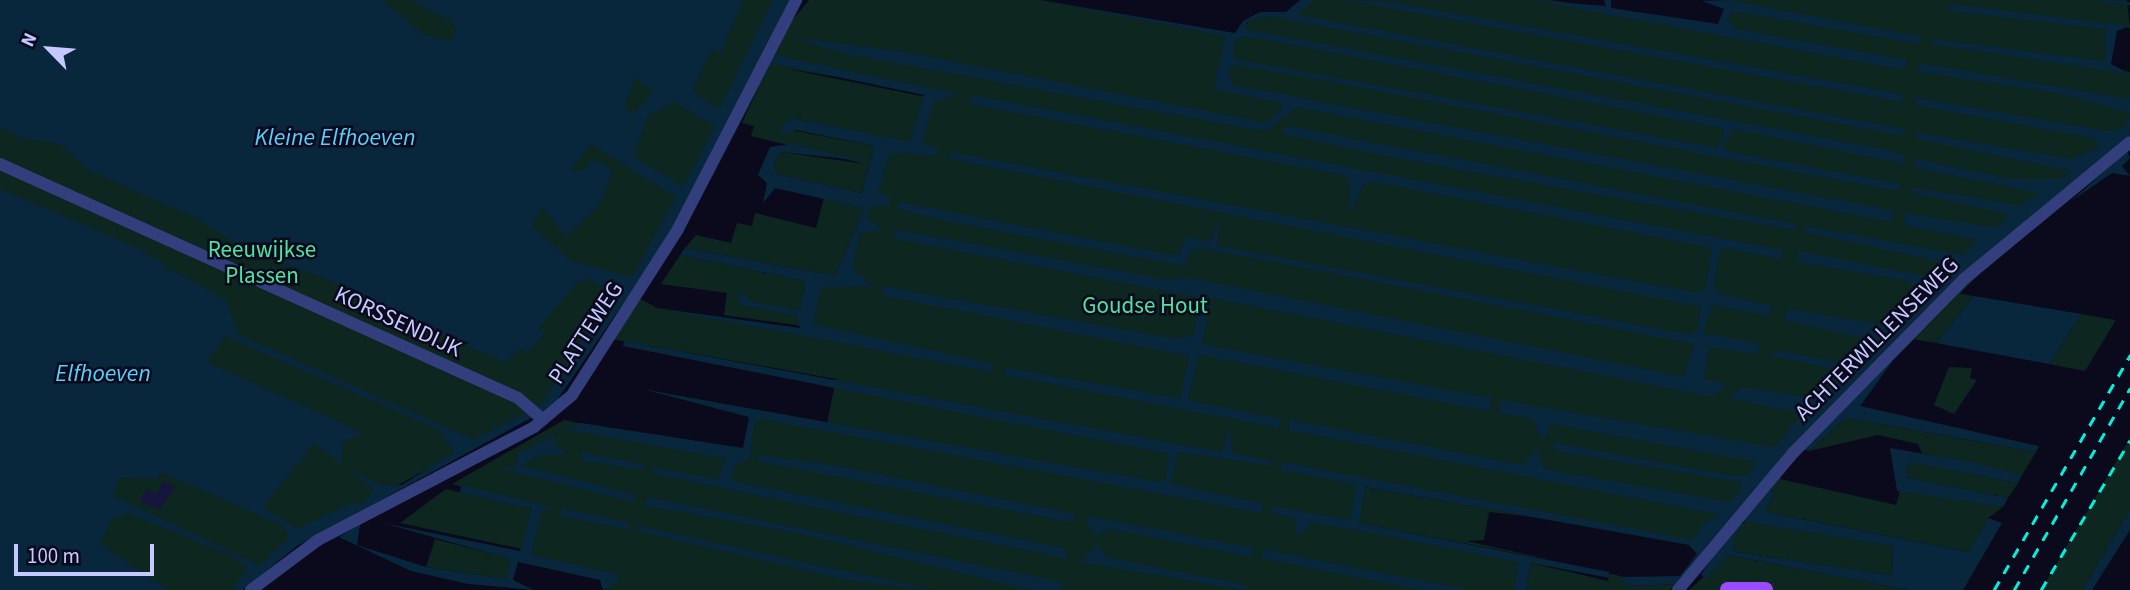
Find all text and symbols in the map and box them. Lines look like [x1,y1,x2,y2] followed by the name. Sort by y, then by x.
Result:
[14,14,84,84] north arrow
[15,28,44,51] text: N
[254,124,416,152] water label: Kleine Elfhoeven
[208,236,316,290] park label: Reeuwijkse Plassen
[1789,251,1965,427] street label: ACHTERWILLENSEWEG
[543,277,629,389] street label: PLATTEWEG
[330,281,466,363] street label: KORSSENDIJK
[1082,292,1208,320] park label: Goudse Hout
[55,360,151,388] water label: Elfhoeven
[18,530,158,574] scale bar
[27,541,80,571] text: 100 m

